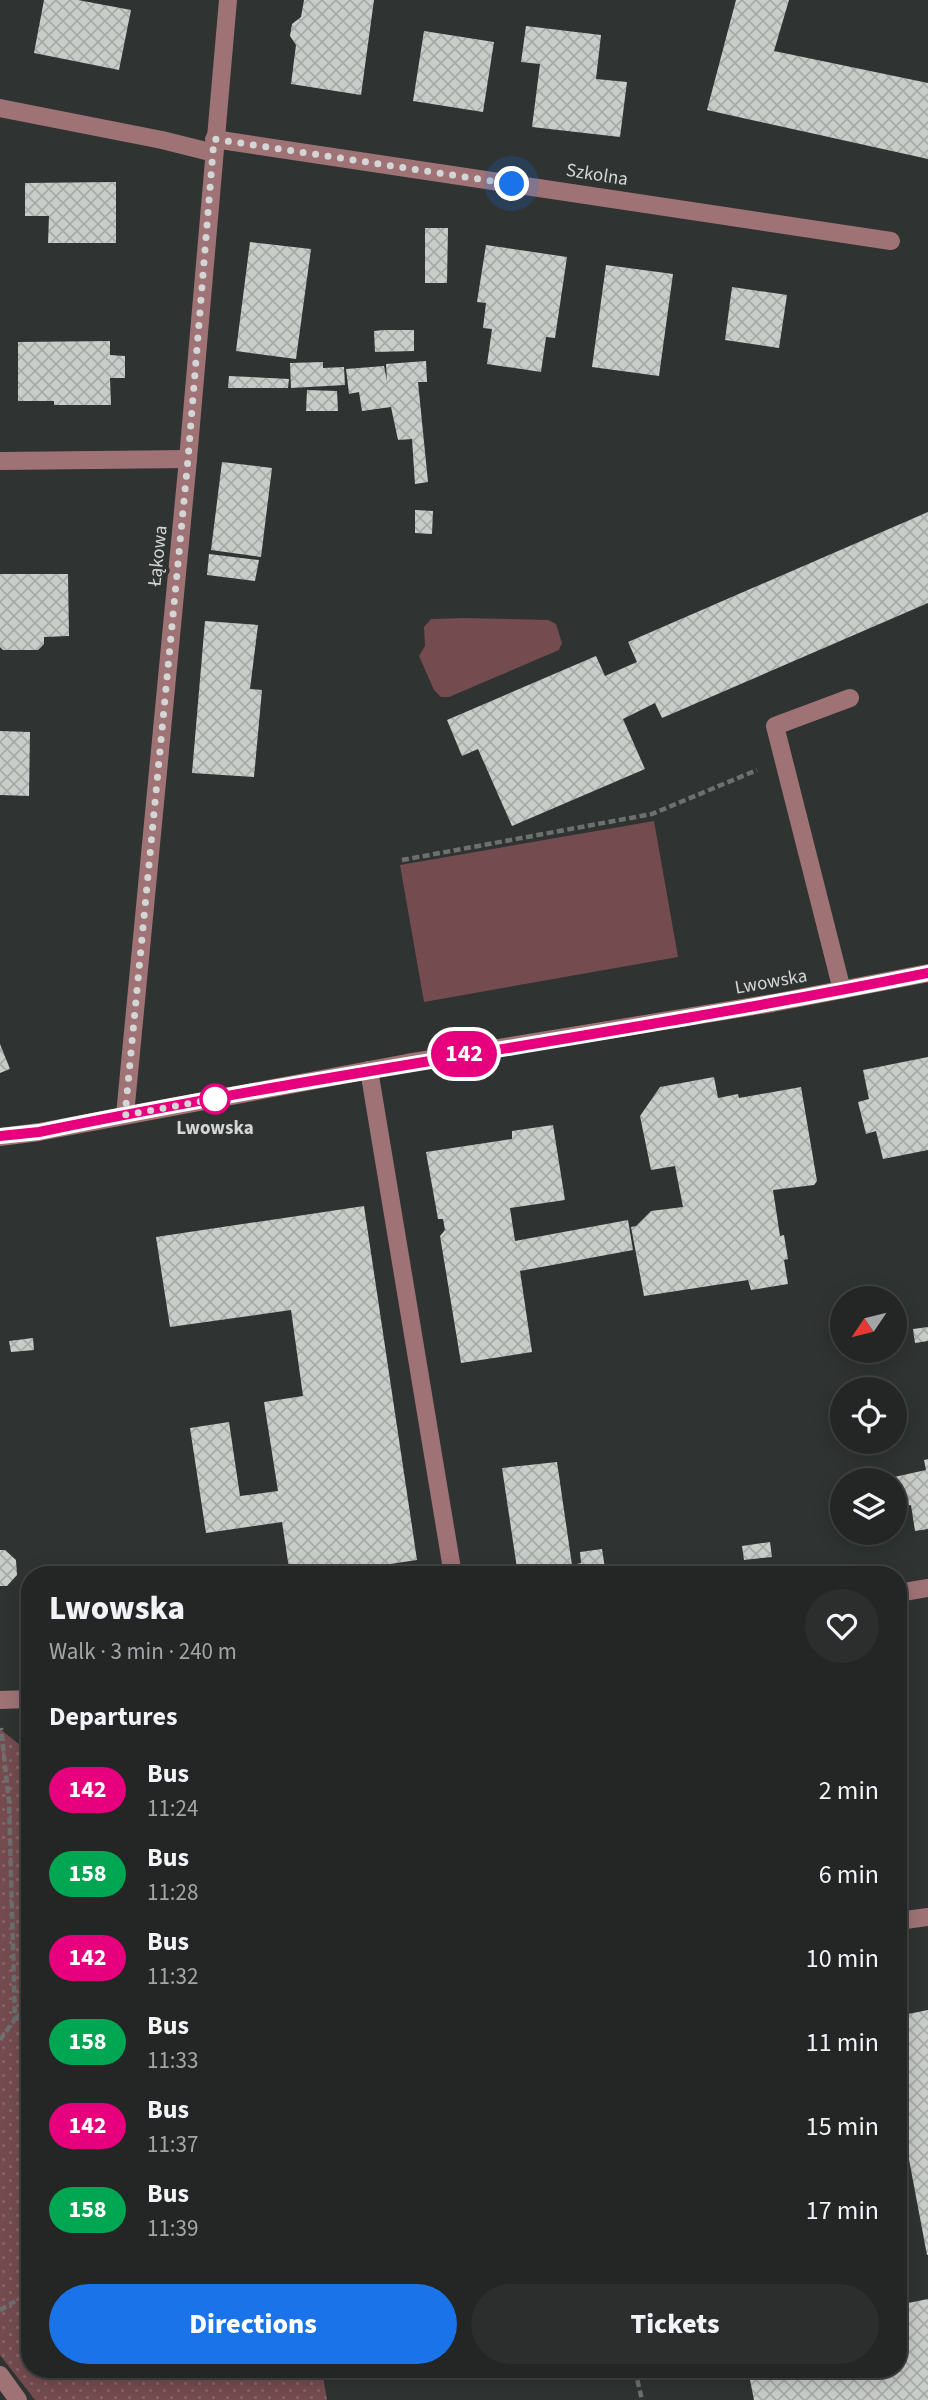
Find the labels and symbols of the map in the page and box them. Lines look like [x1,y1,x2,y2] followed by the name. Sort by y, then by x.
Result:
[564,157,630,193] street label: Szkolna
[494,166,529,201] your location
[141,524,175,589] street label: Łąkowa
[733,962,809,1002] street label: Lwowska
[424,1031,504,1077] line badge: 142
[200,1084,230,1114] marker: Lwowska
[176,1115,254,1142] place label: Lwowska
[830,1286,906,1363] north arrow

